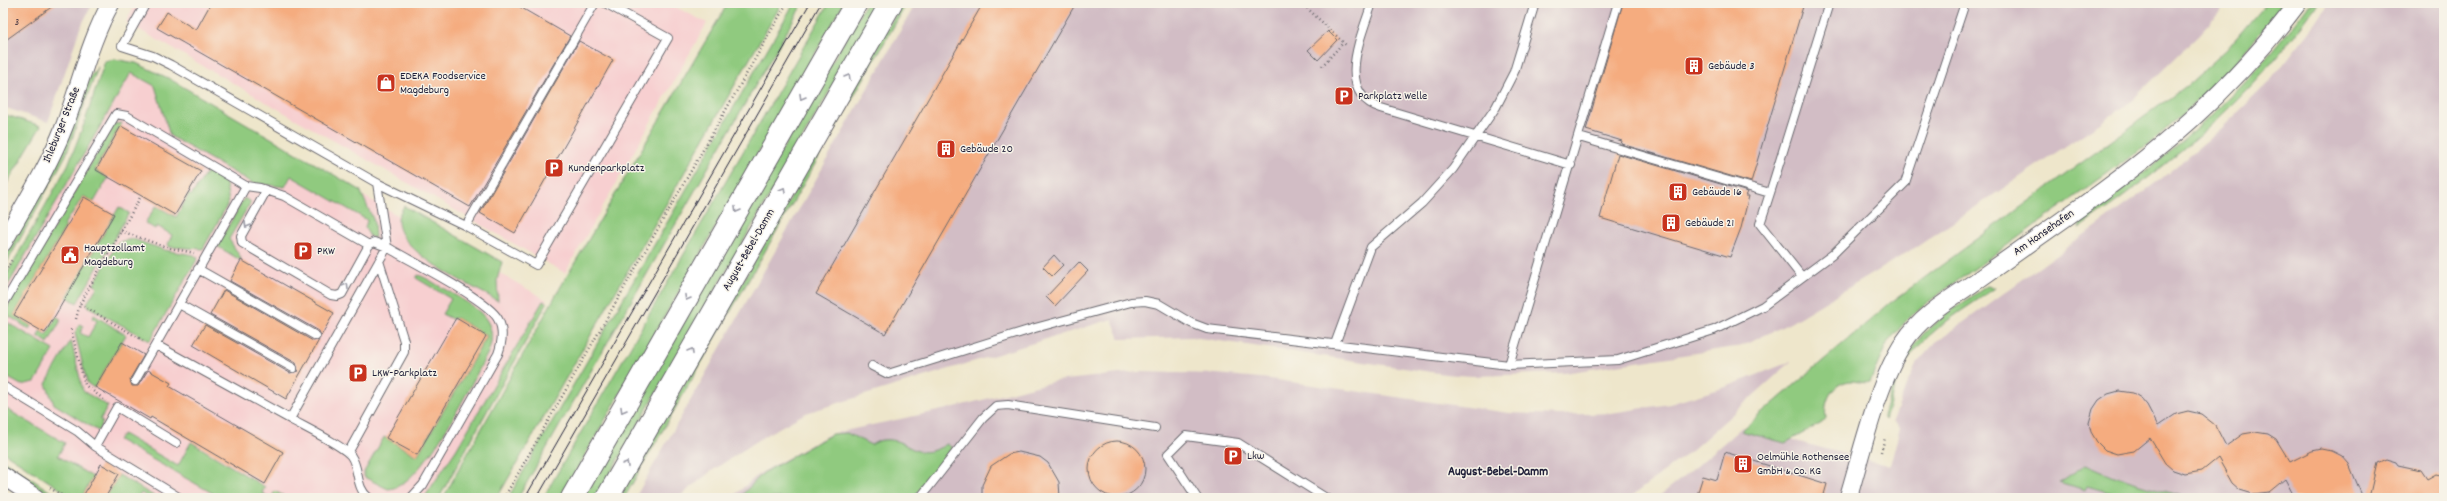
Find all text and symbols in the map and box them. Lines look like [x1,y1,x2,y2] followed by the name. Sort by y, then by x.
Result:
[15,16,19,30] house number: 3
[1683,55,1705,77] building icon: Gebäude 3
[1708,58,1755,75] place label: Gebäude 3
[400,68,486,99] place label: EDEKA Foodservice Magdeburg
[375,72,397,94] shop icon: EDEKA Foodservice Magdeburg
[844,74,851,81] one-way arrow
[39,84,85,166] street label: Ihleburger Straße
[1333,85,1355,107] parking icon: Parkplatz Welle
[1358,88,1427,105] place label: Parkplatz Welle
[799,93,806,101] one-way arrow
[935,138,957,160] building icon: Gebäude 20
[960,141,1013,158] place label: Gebäude 20
[543,157,565,179] parking icon: Kundenparkplatz
[568,160,645,177] place label: Kundenparkplatz
[1667,181,1689,203] building icon: Gebäude 16
[1692,184,1742,201] place label: Gebäude 16
[779,187,786,194] one-way arrow
[2010,205,2078,260] street label: Am Hansehafen
[719,206,779,294] street label: August-Bebel-Damm
[735,206,742,213] one-way arrow
[1660,212,1682,234] building icon: Gebäude 21
[1685,215,1734,232] place label: Gebäude 21
[244,221,251,228] one-way arrow
[84,240,145,271] place label: Hauptzollamt Magdeburg
[292,240,314,262] parking icon: PKW
[317,243,335,260] place label: PKW
[59,244,81,266] public building icon: Hauptzollamt Magdeburg
[342,283,349,290] one-way arrow
[685,294,692,301] one-way arrow
[686,348,693,355] one-way arrow
[347,362,369,384] parking icon: LKW-Parkplatz
[372,365,437,382] place label: LKW-Parkplatz
[620,406,627,414] one-way arrow
[1222,445,1244,467] parking icon: Lkw
[1247,448,1265,465] place label: Lkw
[1757,449,1849,480] place label: Oelmühle Rothensee GmbH & Co. KG
[1732,453,1754,475] building icon: Oelmühle Rothensee GmbH & Co. KG
[622,461,629,468] one-way arrow
[1448,463,1548,482] district label: August-Bebel-Damm

